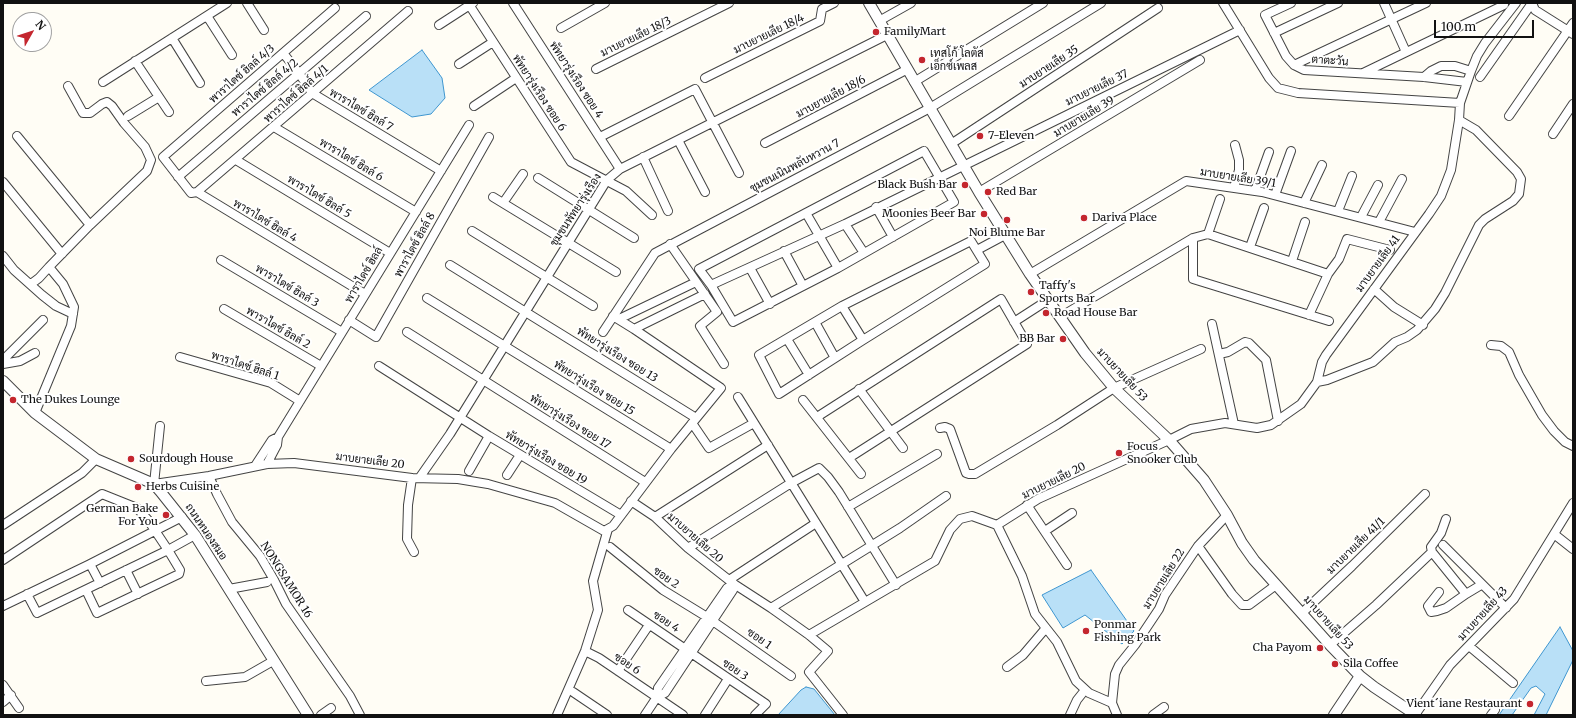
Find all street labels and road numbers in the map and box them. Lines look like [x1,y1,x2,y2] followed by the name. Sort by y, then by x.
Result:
[732,11,806,57] street label: มาบยายเลีย 18/4
[599,14,673,60] street label: มาบยายเลีย 18/3
[546,39,606,121] street label: พัทยารุ่งเรือง ซอย 4
[207,42,277,106] street label: พาราไดซ์ ฮิลล์ 4/3
[1017,43,1081,91] street label: มาบยายเลีย 35
[509,52,569,134] street label: พัทยารุ่งเรือง ซอย 6
[1311,53,1349,69] street label: ตาตะวัน
[229,56,301,120] street label: พาราไดซ์ ฮิลล์ 4/2
[261,62,331,126] street label: พาราไดซ์ ฮิลล์ 4/1
[1064,67,1130,109] street label: มาบยายเลีย 37
[794,73,868,121] street label: มาบยายเลีย 18/6
[327,86,395,134] street label: พาราไดซ์ ฮิลล์ 7
[1051,94,1117,140] street label: มาบยายเลีย 39
[317,136,385,184] street label: พาราไดซ์ ฮิลล์ 6
[748,137,842,195] street label: ชุมชนเนินพลับหวาน 7
[1199,165,1277,191] street label: มาบยายเลีย 39/1
[547,171,605,249] street label: ชุมชนพัทยารุ่งเรือง
[285,173,353,221] street label: พาราไดซ์ ฮิลล์ 5
[231,197,299,245] street label: พาราไดซ์ ฮิลล์ 4
[392,210,438,280] street label: พาราไดซ์ ฮิลล์ 8
[1353,233,1403,295] street label: มาบยายเลีย 41
[342,245,386,305] street label: พาราไดซ์ ฮิลล์
[253,262,321,310] street label: พาราไดซ์ ฮิลล์ 3
[243,304,313,352] street label: พาราไดซ์ ฮิลล์ 2
[574,325,660,385] street label: พัทยารุ่งเรือง ซอย 13
[1094,346,1150,404] street label: มาบยายเลีย 53
[209,349,281,383] street label: พาราไดซ์ ฮิลล์ 1
[551,358,637,418] street label: พัทยารุ่งเรือง ซอย 15
[527,392,613,452] street label: พัทยารุ่งเรือง ซอย 17
[503,428,589,488] street label: พัทยารุ่งเรือง ซอย 19
[335,450,405,472] street label: มาบยายเลีย 20
[1020,460,1088,502] street label: มาบยายเลีย 20
[182,501,230,563] street label: ถนนหนองสมอ
[665,510,725,566] street label: มาบยายเลีย 20
[1324,515,1388,577] street label: มาบยายเลีย 41/1
[257,540,315,620] street label: NONGSAMOR 16
[1140,546,1188,612] street label: มาบยายเลีย 22
[650,564,682,592] street label: ซอย 2
[1455,584,1511,644] street label: มาบยายเลีย 43
[1300,593,1356,653] street label: มาบยายเลีย 53
[650,608,682,636] street label: ซอย 4
[744,626,774,652] street label: ซอย 1
[611,650,643,678] street label: ซอย 6
[720,656,750,684] street label: ซอย 3

